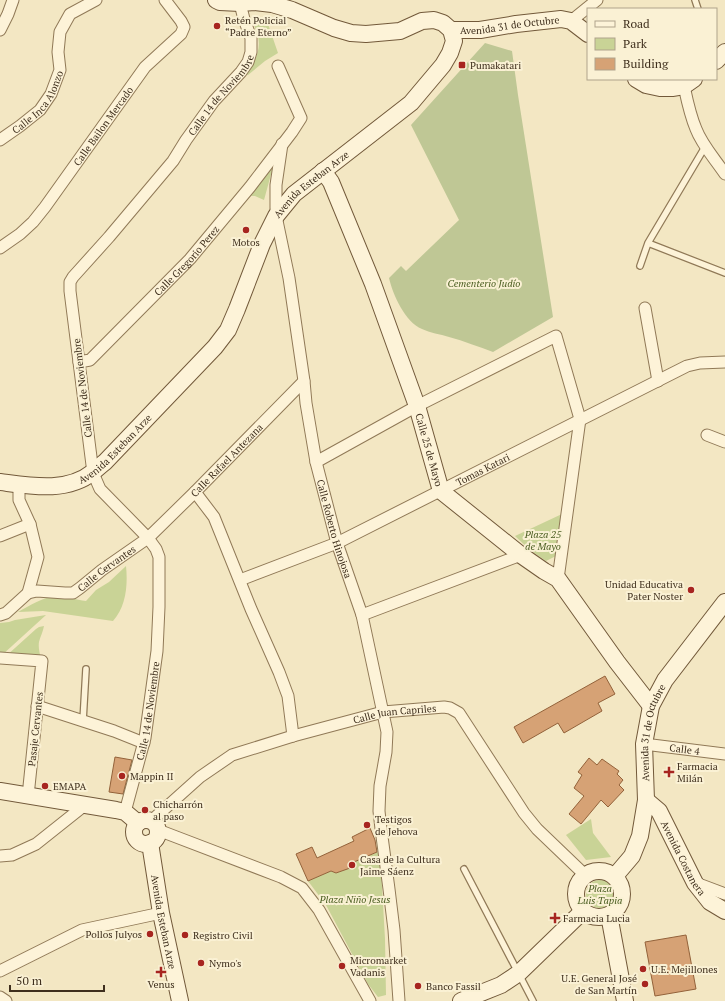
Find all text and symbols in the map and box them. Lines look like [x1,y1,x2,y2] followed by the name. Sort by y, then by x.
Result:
[587,8,717,80] legend
[460,13,560,37] street label: Avenida 31 de Octubre
[225,14,292,39] place label: Retén Policial “Padre Eterno”
[623,16,650,31] text: Road
[212,21,222,31] marker: Retén Policial “Padre Eterno”
[623,36,648,51] text: Park
[185,53,257,138] street label: Calle 14 de Noviembre
[623,56,669,71] text: Building
[470,59,521,72] place label: Pumakatari
[457,60,467,70] marker: Pumakatari
[10,68,66,137] street label: Calle Inca Alonzo
[71,84,136,168] street label: Calle Bailon Mercado
[271,148,351,221] street label: Avenida Esteban Arze
[151,223,222,299] street label: Calle Gregorio Perez
[241,225,251,235] marker: Motos
[232,236,260,249] place label: Motos
[448,277,520,290] park label: Cementerio Judío
[70,338,95,438] street label: Calle 14 de Noviembre
[76,412,154,487] street label: Avenida Esteban Arze
[412,412,445,488] street label: Calle 25 de Mayo
[188,421,266,500] street label: Calle Rafael Antezana
[454,451,512,489] street label: Tomas Katari
[314,478,355,580] street label: Calle Roberto Hinojosa
[524,528,562,553] park label: Plaza 25 de Mayo
[75,543,138,594] street label: Calle Cervantes
[605,578,683,603] place label: Unidad Educativa Pater Noster
[686,585,696,595] marker: Unidad Educativa Pater Noster
[133,661,162,762] street label: Calle 14 de Noviembre
[638,682,669,782] street label: Avenida 31 de Octubre
[25,691,46,767] street label: Pasaje Cervantes
[352,702,437,727] street label: Calle Juan Capriles
[669,741,701,758] street label: Calle 4
[677,760,718,785] place label: Farmacia Milán
[664,767,674,777] marker: Farmacia Milán
[130,770,174,783] place label: Mappin II
[117,771,127,781] marker: Mappin II
[53,780,87,793] place label: EMAPA
[40,781,50,791] marker: EMAPA
[153,798,203,823] place label: Chicharrón al paso
[140,805,150,815] marker: Chicharrón al paso
[375,813,418,838] place label: Testigos de Jehova
[658,819,708,898] street label: Avenida Costanera
[362,820,372,830] marker: Testigos de Jehova
[360,853,440,878] place label: Casa de la Cultura Jaime Sáenz
[347,860,357,870] marker: Casa de la Cultura Jaime Sáenz
[148,874,179,970] street label: Avenida Esteban Arze
[577,882,622,907] park label: Plaza Luis Tapia
[319,893,390,906] park label: Plaza Niño Jesus
[563,912,630,925] place label: Farmacia Lucia
[550,913,560,923] marker: Farmacia Lucia
[86,928,142,941] place label: Pollos Julyos
[145,929,155,939] marker: Pollos Julyos
[193,929,253,942] place label: Registro Civil
[180,930,190,940] marker: Registro Civil
[350,954,407,979] place label: Micromarket Vadanis
[209,957,241,970] place label: Nymo's
[196,958,206,968] marker: Nymo's
[337,961,347,971] marker: Micromarket Vadanis
[651,963,718,976] place label: U.E. Mejillones
[638,964,648,974] marker: U.E. Mejillones
[10,967,104,993] scale bar
[156,967,166,977] marker: Venus
[561,972,637,997] place label: U.E. General José de San Martín
[16,973,43,988] text: 50 m
[148,978,174,991] place label: Venus
[640,979,650,989] marker: U.E. General José de San Martín
[426,980,481,993] place label: Banco Fassil
[413,981,423,991] marker: Banco Fassil

